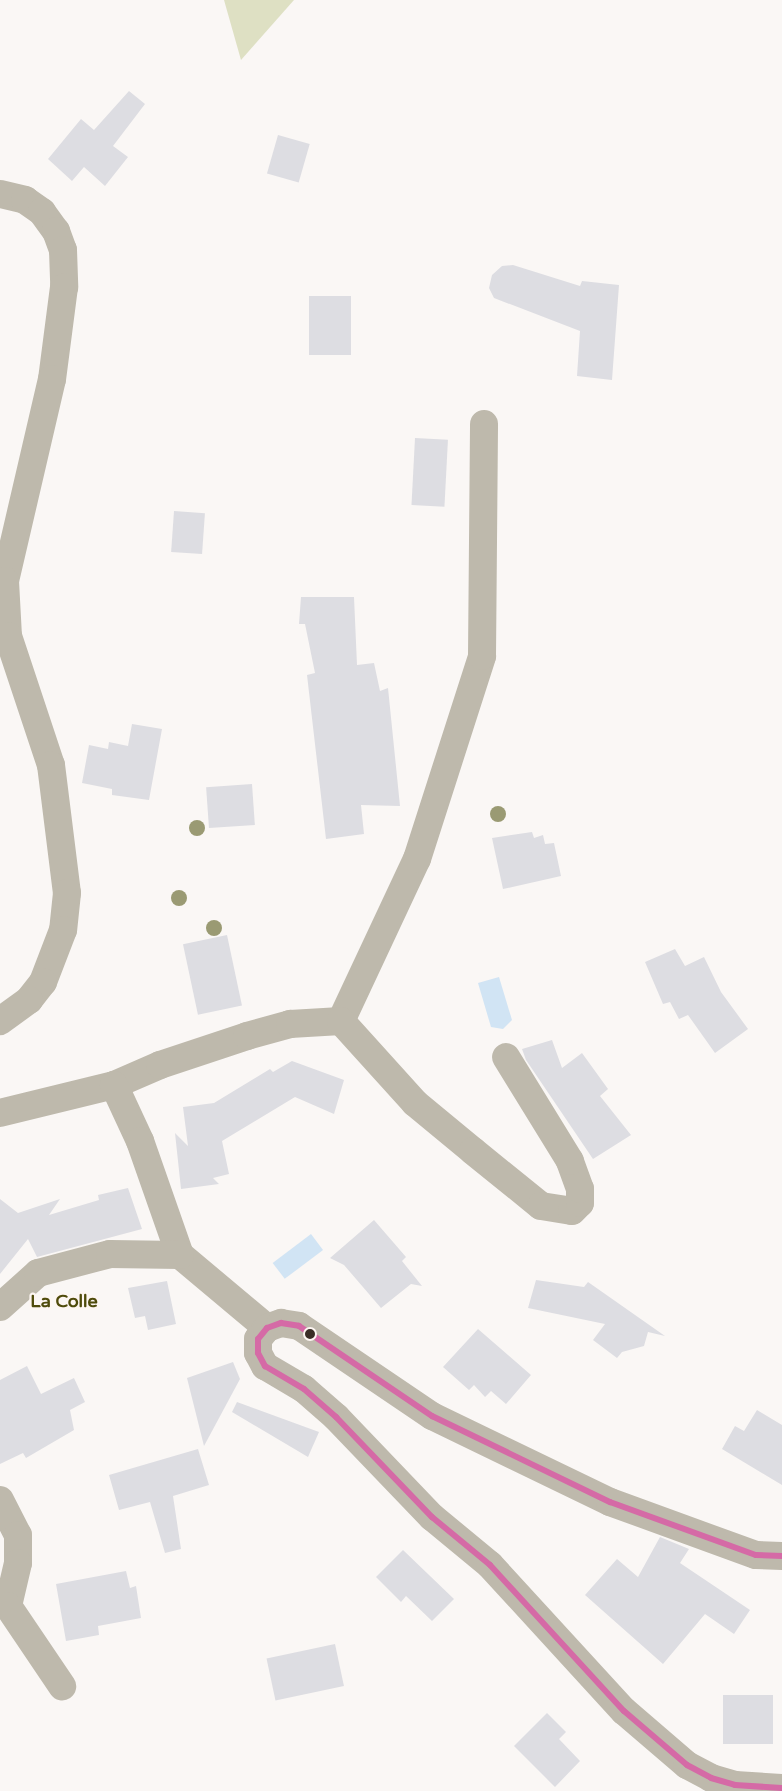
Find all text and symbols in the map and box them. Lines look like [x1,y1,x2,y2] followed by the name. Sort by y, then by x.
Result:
[30,1290,98,1312] district label: La Colle
[305,1329,315,1339] unlabelled marker

